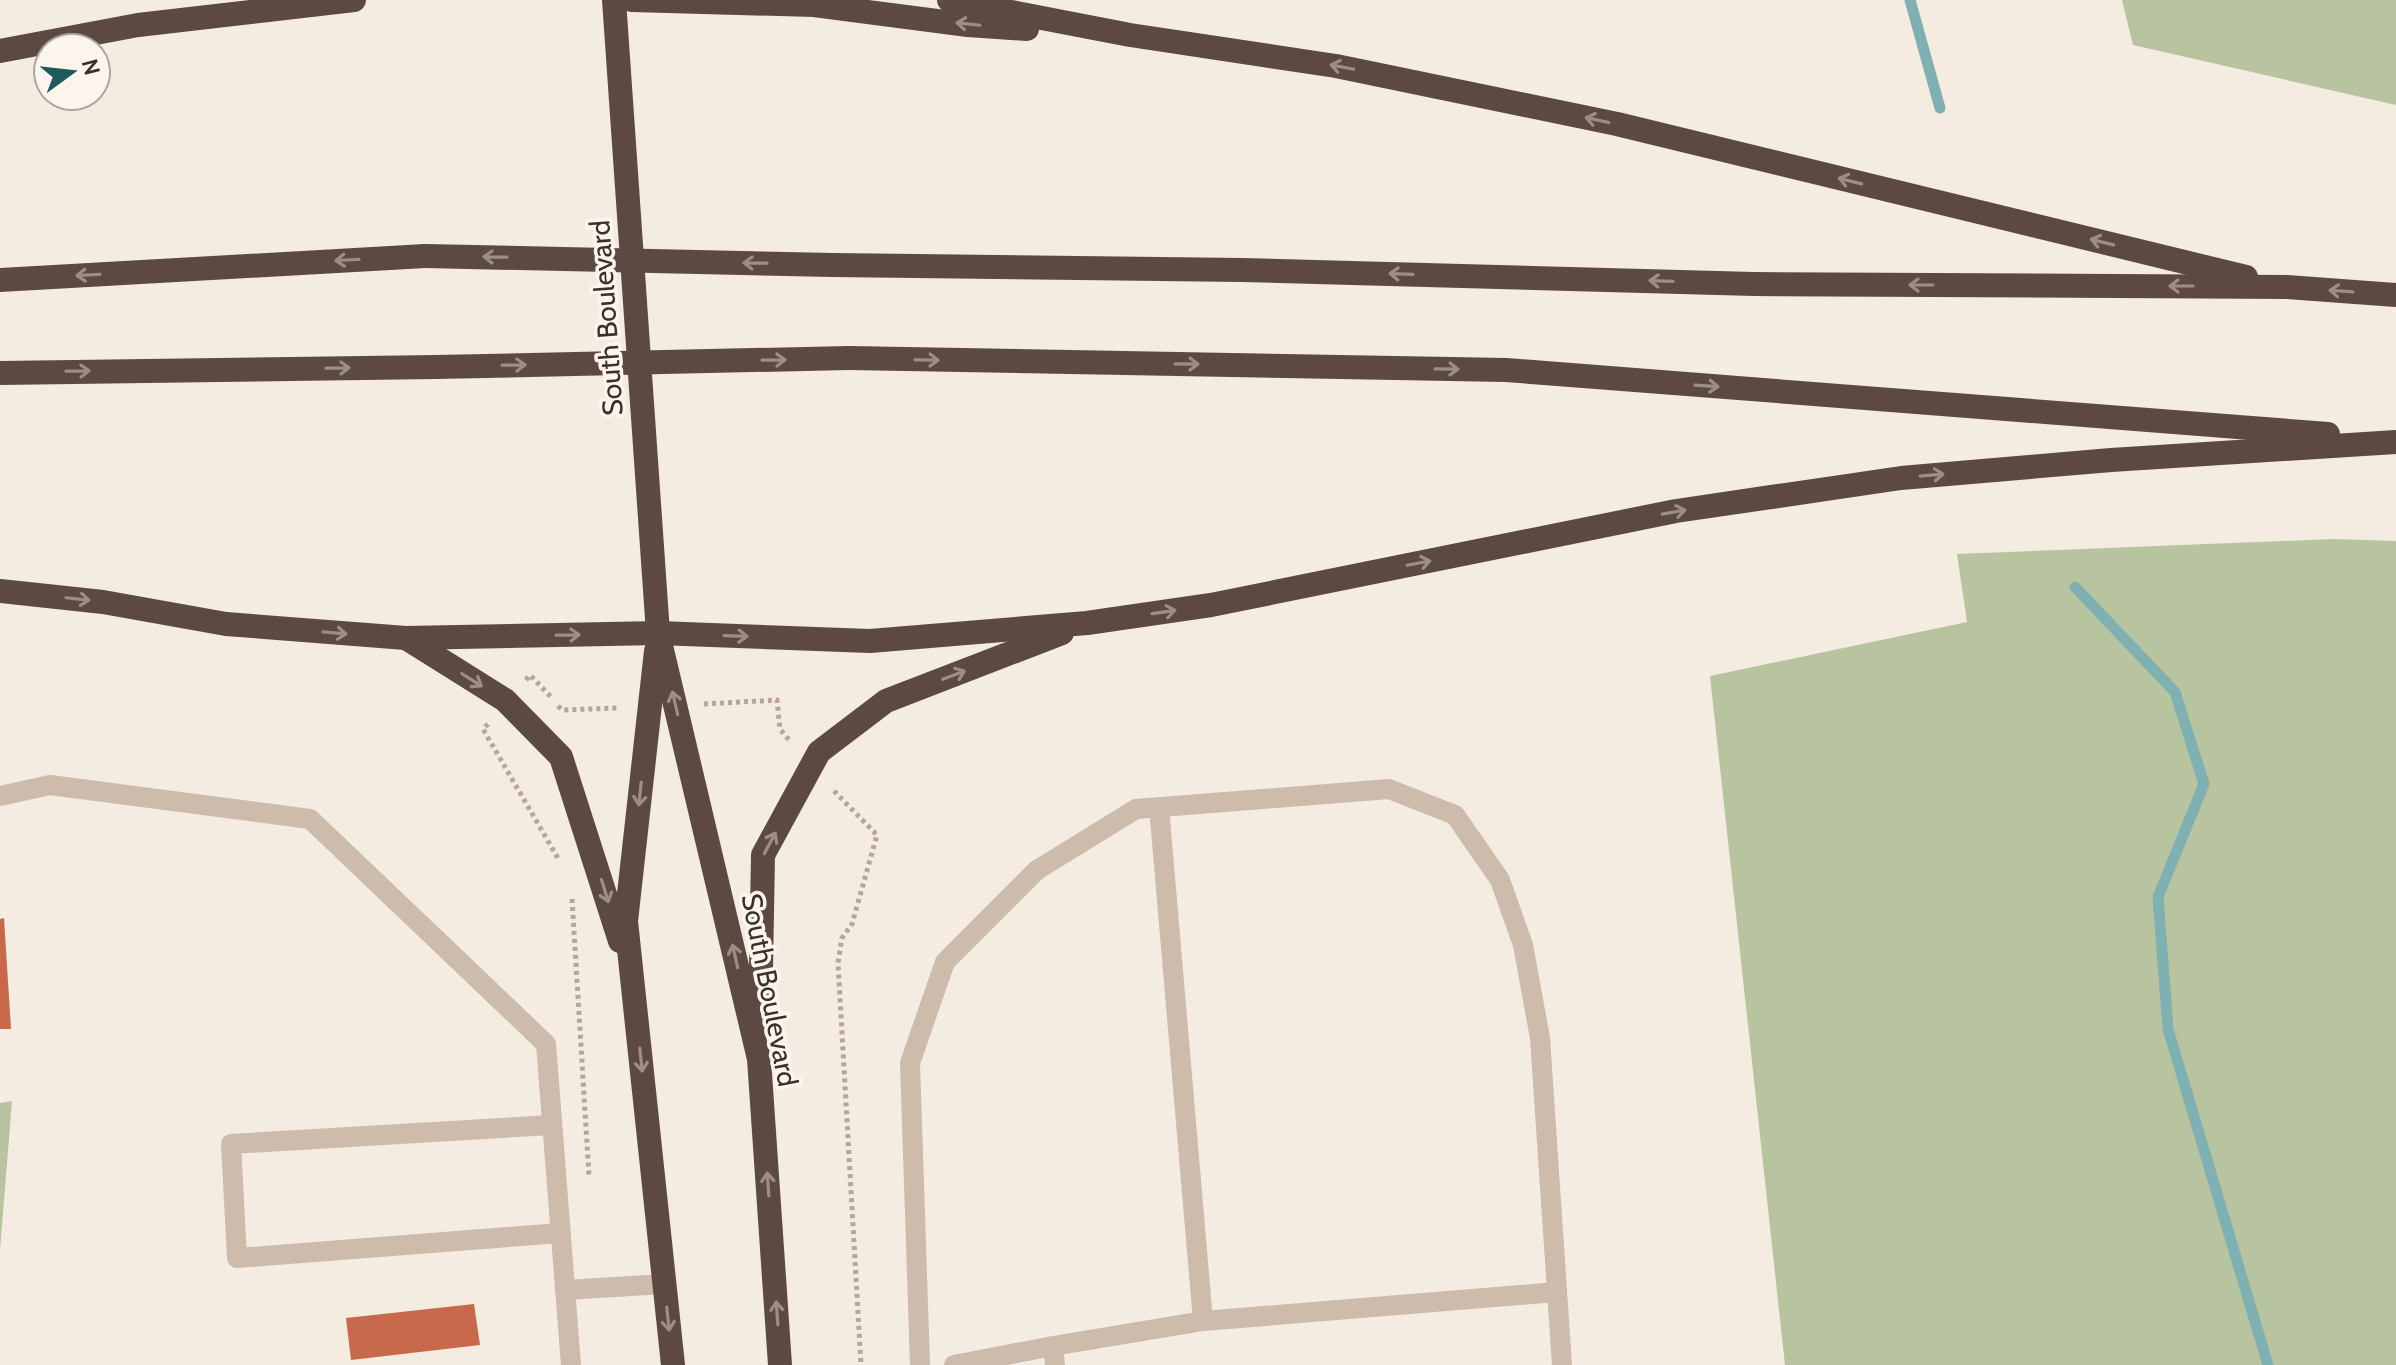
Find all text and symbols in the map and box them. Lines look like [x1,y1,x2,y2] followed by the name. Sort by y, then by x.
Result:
[955,17,982,32] one-way arrow
[32,32,112,112] north arrow
[76,56,106,78] text: N
[1330,59,1356,74] one-way arrow
[1585,112,1610,127] one-way arrow
[1837,172,1863,187] one-way arrow
[582,219,630,417] street label: South Boulevard
[2090,234,2116,249] one-way arrow
[482,250,509,265] one-way arrow
[334,253,361,268] one-way arrow
[742,255,769,271] one-way arrow
[1388,266,1415,282] one-way arrow
[75,268,102,283] one-way arrow
[1648,274,1675,289] one-way arrow
[1908,277,1935,293] one-way arrow
[2168,278,2195,294] one-way arrow
[2329,283,2355,298] one-way arrow
[760,352,787,368] one-way arrow
[913,352,940,368] one-way arrow
[500,357,527,373] one-way arrow
[1173,357,1200,372] one-way arrow
[324,360,351,376] one-way arrow
[1433,361,1460,377] one-way arrow
[64,363,91,379] one-way arrow
[1693,379,1719,394] one-way arrow
[1918,468,1945,483] one-way arrow
[1661,504,1687,519] one-way arrow
[1406,555,1432,570] one-way arrow
[64,592,91,607] one-way arrow
[1151,604,1176,619] one-way arrow
[321,625,348,640] one-way arrow
[554,627,581,643] one-way arrow
[722,629,749,644] one-way arrow
[941,667,966,681] one-way arrow
[460,672,483,688] one-way arrow
[667,690,682,716] one-way arrow
[633,780,648,807] one-way arrow
[763,831,779,855] one-way arrow
[598,878,613,904] one-way arrow
[735,891,805,1089] street label: South Boulevard
[726,943,741,969] one-way arrow
[634,1047,649,1073] one-way arrow
[760,1171,775,1197] one-way arrow
[769,1300,784,1327] one-way arrow
[661,1305,676,1332] one-way arrow

